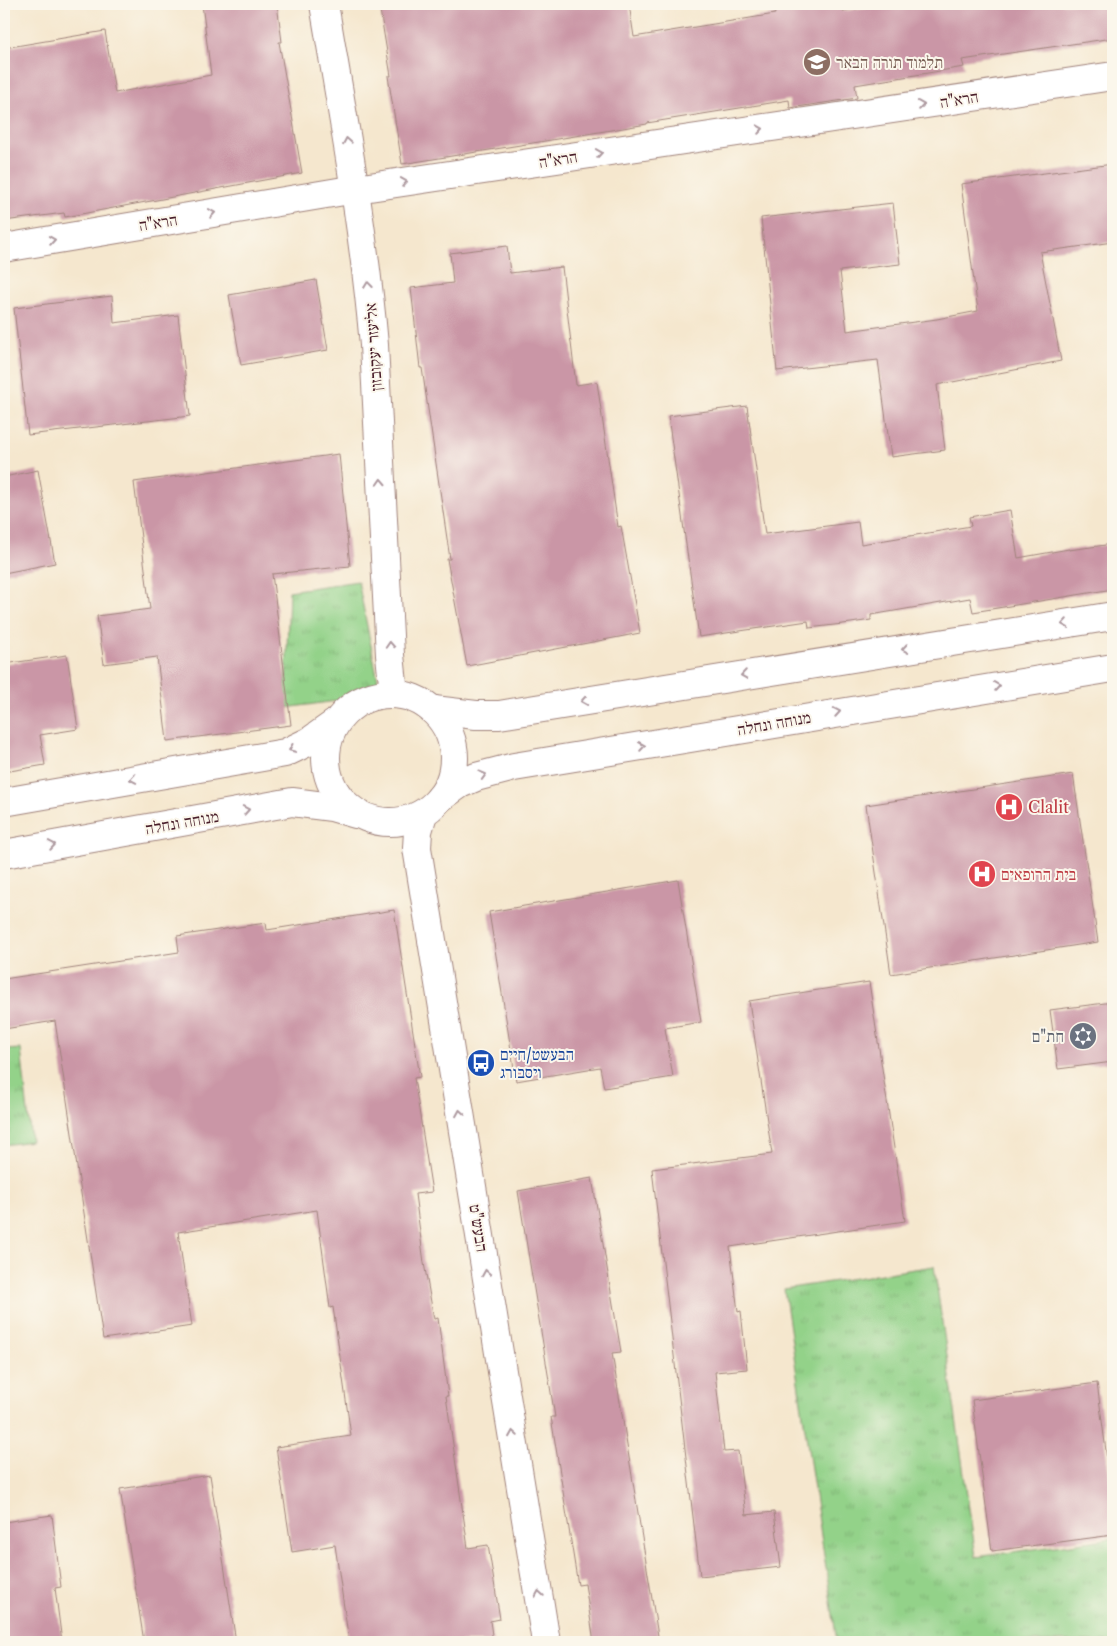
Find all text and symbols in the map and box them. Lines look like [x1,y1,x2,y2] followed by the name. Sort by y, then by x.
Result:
[802,47,832,77] school or university icon: תלמוד תורה הבאר
[836,52,943,72] place label: תלמוד תורה הבאר
[938,86,980,112] street label: הרא"ה
[916,100,925,110] one-way arrow
[756,124,764,134] one-way arrow
[343,137,353,146] one-way arrow
[537,146,579,172] street label: הרא"ה
[596,148,604,159] one-way arrow
[400,177,408,188] one-way arrow
[137,209,179,235] street label: הרא"ה
[208,209,216,219] one-way arrow
[48,235,56,246] one-way arrow
[363,281,374,289] one-way arrow
[360,302,386,392] street label: אליעזר יעקובזון
[376,478,387,486] one-way arrow
[1061,618,1069,628] one-way arrow
[384,640,395,648] one-way arrow
[900,644,909,654] one-way arrow
[740,670,749,680] one-way arrow
[994,681,1002,692] one-way arrow
[579,695,587,706] one-way arrow
[736,707,812,739] street label: מנוחה ונחלה
[833,708,841,718] one-way arrow
[638,741,647,751] one-way arrow
[288,743,297,754] one-way arrow
[478,771,486,781] one-way arrow
[129,774,137,784] one-way arrow
[994,792,1024,822] hospital icon: Clalit
[1028,797,1069,817] place label: Clalit
[144,806,220,838] street label: מנוחה ונחלה
[242,806,251,816] one-way arrow
[47,841,56,851] one-way arrow
[967,859,997,889] hospital icon: בית הרופאים
[1001,864,1077,884] place label: בית הרופאים
[1068,1021,1098,1051] synagogue icon: חת"ם
[1032,1026,1064,1046] place label: חת"ם
[500,1044,574,1082] place label: הבעשט/חיים ויסבורג
[466,1048,496,1078] bus stop icon: הבעשט/חיים ויסבורג
[456,1109,466,1117] one-way arrow
[465,1203,493,1253] street label: הבעש"ט
[482,1269,492,1278] one-way arrow
[508,1429,518,1438] one-way arrow
[534,1590,544,1598] one-way arrow

